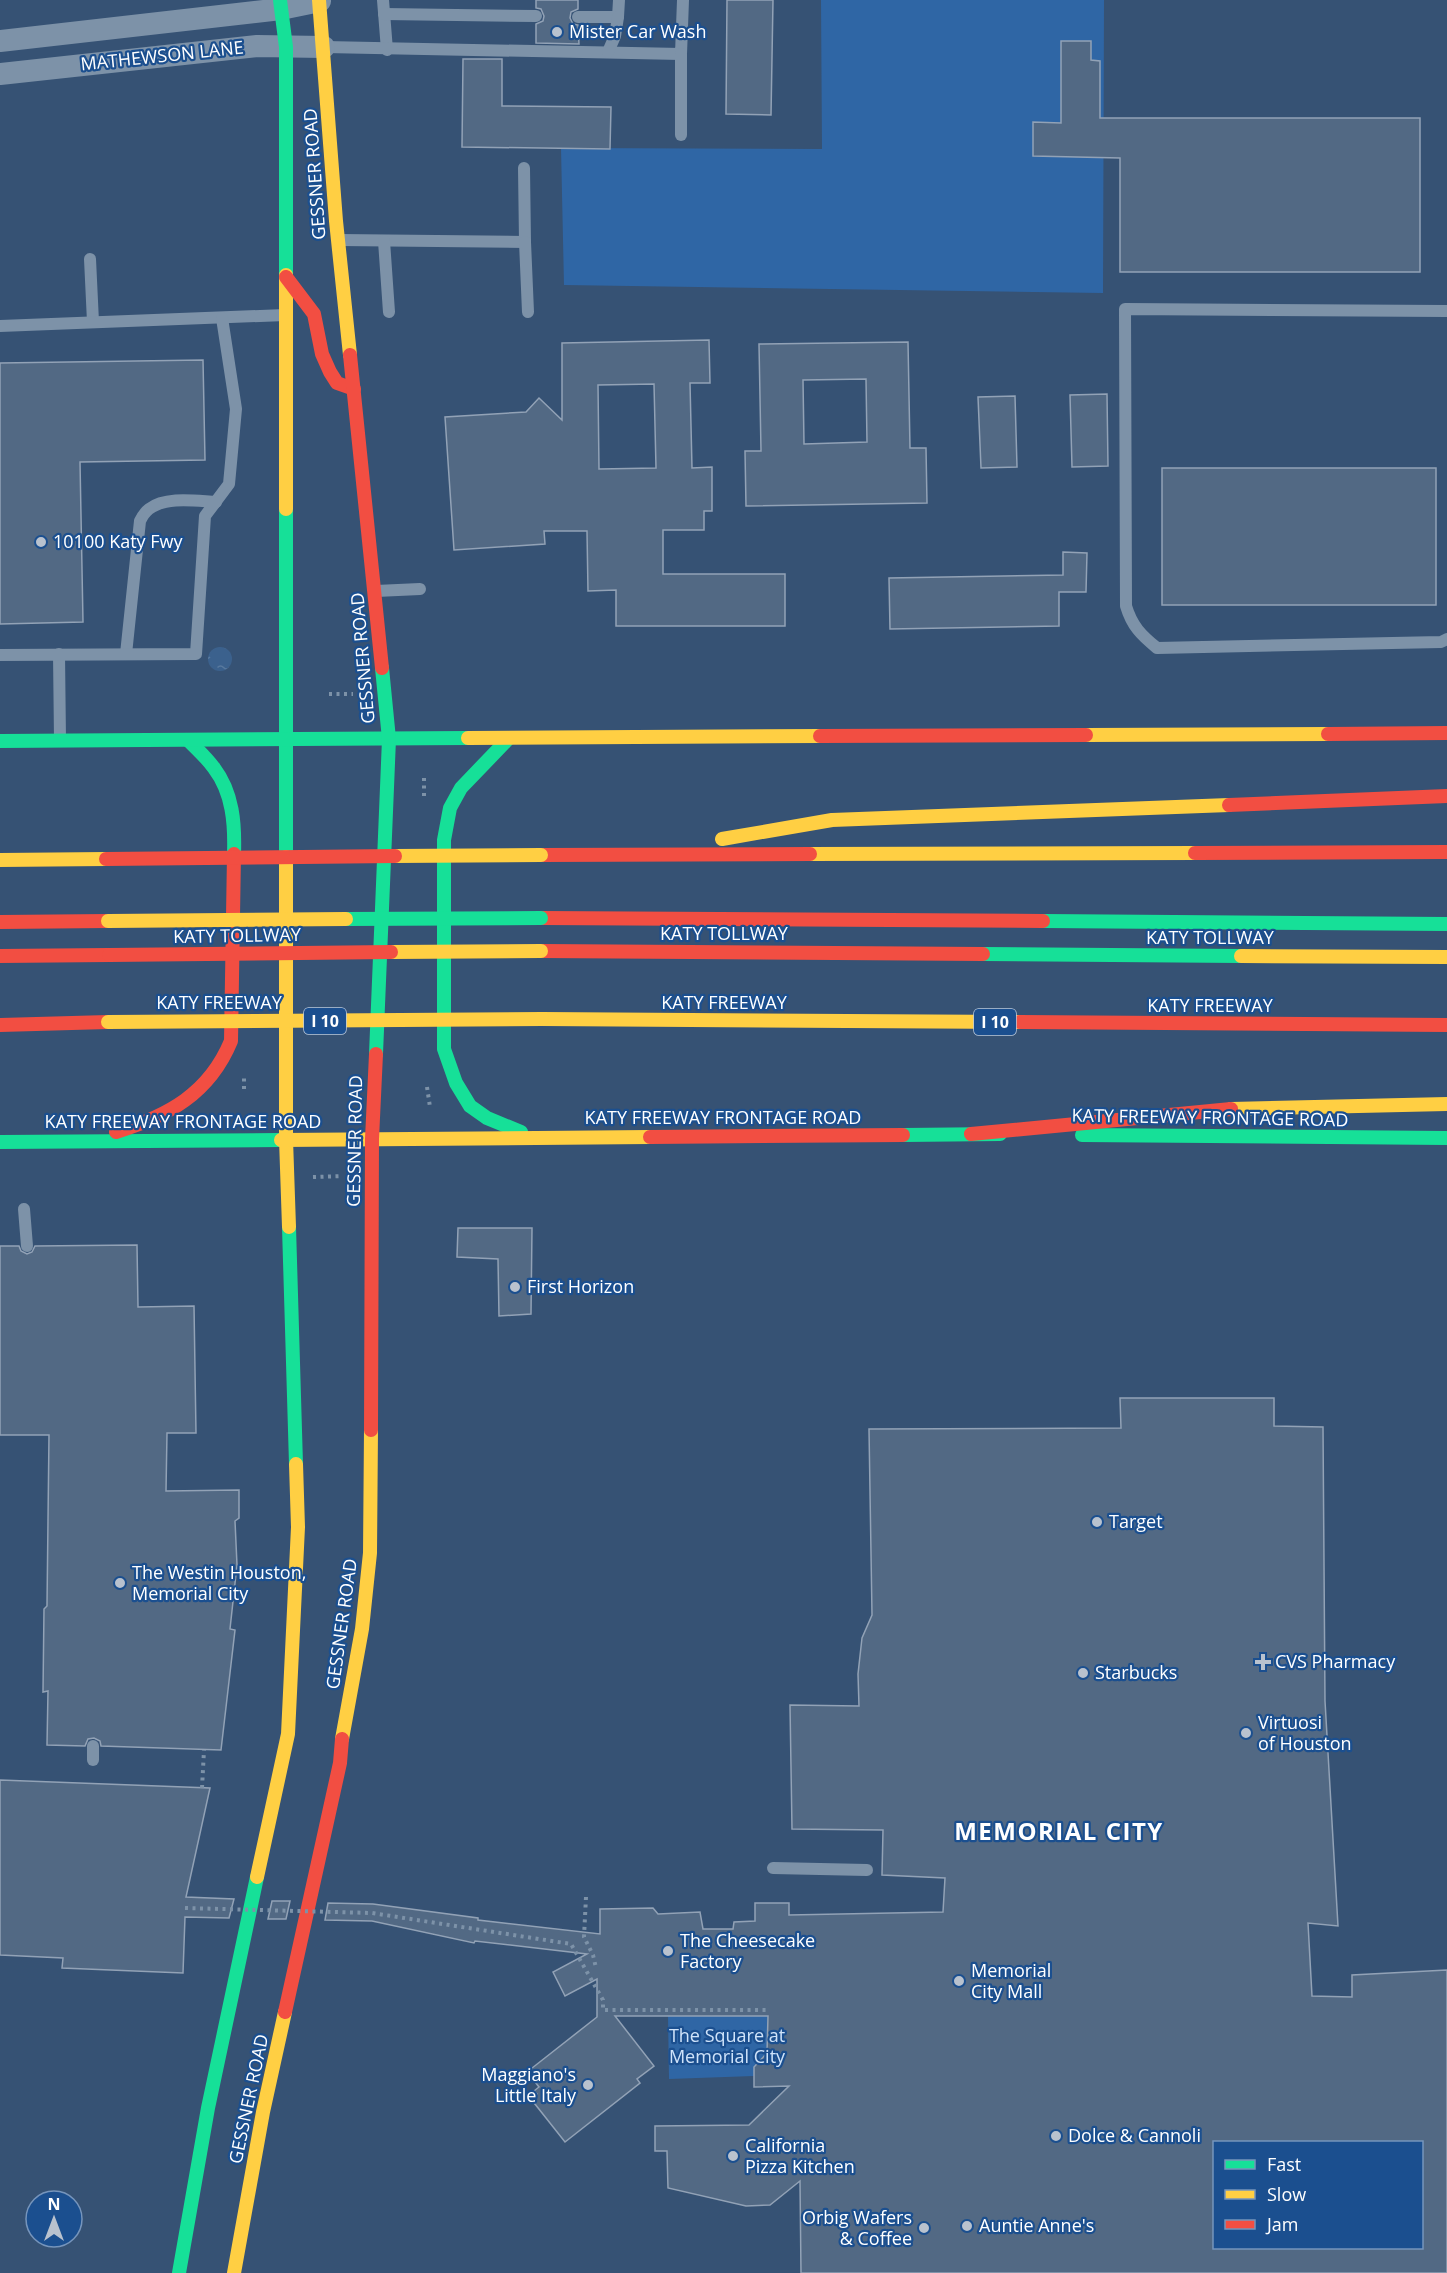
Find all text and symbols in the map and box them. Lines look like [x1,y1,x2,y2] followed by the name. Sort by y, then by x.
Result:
[569,19,706,43] place label: Mister Car Wash
[550,25,564,39] marker: Mister Car Wash
[79,35,245,76] street label: MATHEWSON LANE
[297,108,331,241] street label: GESSNER ROAD
[53,529,184,553] place label: 10100 Katy Fwy
[34,535,48,549] marker: 10100 Katy Fwy
[344,591,380,725] street label: GESSNER ROAD
[660,921,789,945] street label: KATY TOLLWAY
[173,922,302,948] street label: KATY TOLLWAY
[1146,925,1275,949] street label: KATY TOLLWAY
[156,990,283,1014] street label: KATY FREEWAY
[661,990,788,1014] street label: KATY FREEWAY
[1147,993,1274,1017] street label: KATY FREEWAY
[304,1008,346,1034] road number: I 10
[974,1009,1016,1035] road number: I 10
[341,1075,367,1207] street label: GESSNER ROAD
[1071,1103,1349,1131] street label: KATY FREEWAY FRONTAGE ROAD
[585,1105,861,1129] street label: KATY FREEWAY FRONTAGE ROAD
[45,1109,321,1133] street label: KATY FREEWAY FRONTAGE ROAD
[527,1274,634,1298] place label: First Horizon
[508,1280,522,1294] marker: First Horizon
[1109,1509,1163,1533] place label: Target
[1090,1515,1104,1529] marker: Target
[320,1557,362,1691] street label: GESSNER ROAD
[132,1560,306,1605] place label: The Westin Houston, Memorial City
[113,1576,127,1590] marker: The Westin Houston, Memorial City
[1275,1649,1396,1673] place label: CVS Pharmacy
[1256,1655,1270,1669] marker: CVS Pharmacy
[1095,1660,1177,1684] place label: Starbucks
[1076,1666,1090,1680] marker: Starbucks
[1258,1710,1352,1755] place label: Virtuosi of Houston
[1239,1726,1253,1740] marker: Virtuosi of Houston
[954,1814,1164,1847] district label: MEMORIAL CITY
[680,1928,815,1973] place label: The Cheesecake Factory
[661,1944,675,1958] marker: The Cheesecake Factory
[971,1958,1051,2003] place label: Memorial City Mall
[952,1974,966,1988] marker: Memorial City Mall
[669,2023,786,2068] park label: The Square at Memorial City
[223,2032,273,2166] street label: GESSNER ROAD
[481,2062,577,2107] place label: Maggiano's Little Italy
[581,2078,595,2092] marker: Maggiano's Little Italy
[1068,2123,1201,2147] place label: Dolce & Cannoli
[1049,2129,1063,2143] marker: Dolce & Cannoli
[745,2133,855,2178] place label: California Pizza Kitchen
[1213,2141,1423,2249] legend
[726,2149,740,2163] marker: California Pizza Kitchen
[1267,2152,1301,2176] text: Fast
[1267,2182,1306,2206] text: Slow
[24,2189,84,2249] north arrow
[47,2193,61,2215] text: N
[802,2205,912,2250] place label: Orbig Wafers & Coffee
[1265,2212,1299,2236] text: Jam
[979,2213,1094,2237] place label: Auntie Anne's
[960,2219,974,2233] marker: Auntie Anne's
[917,2221,931,2235] marker: Orbig Wafers & Coffee

